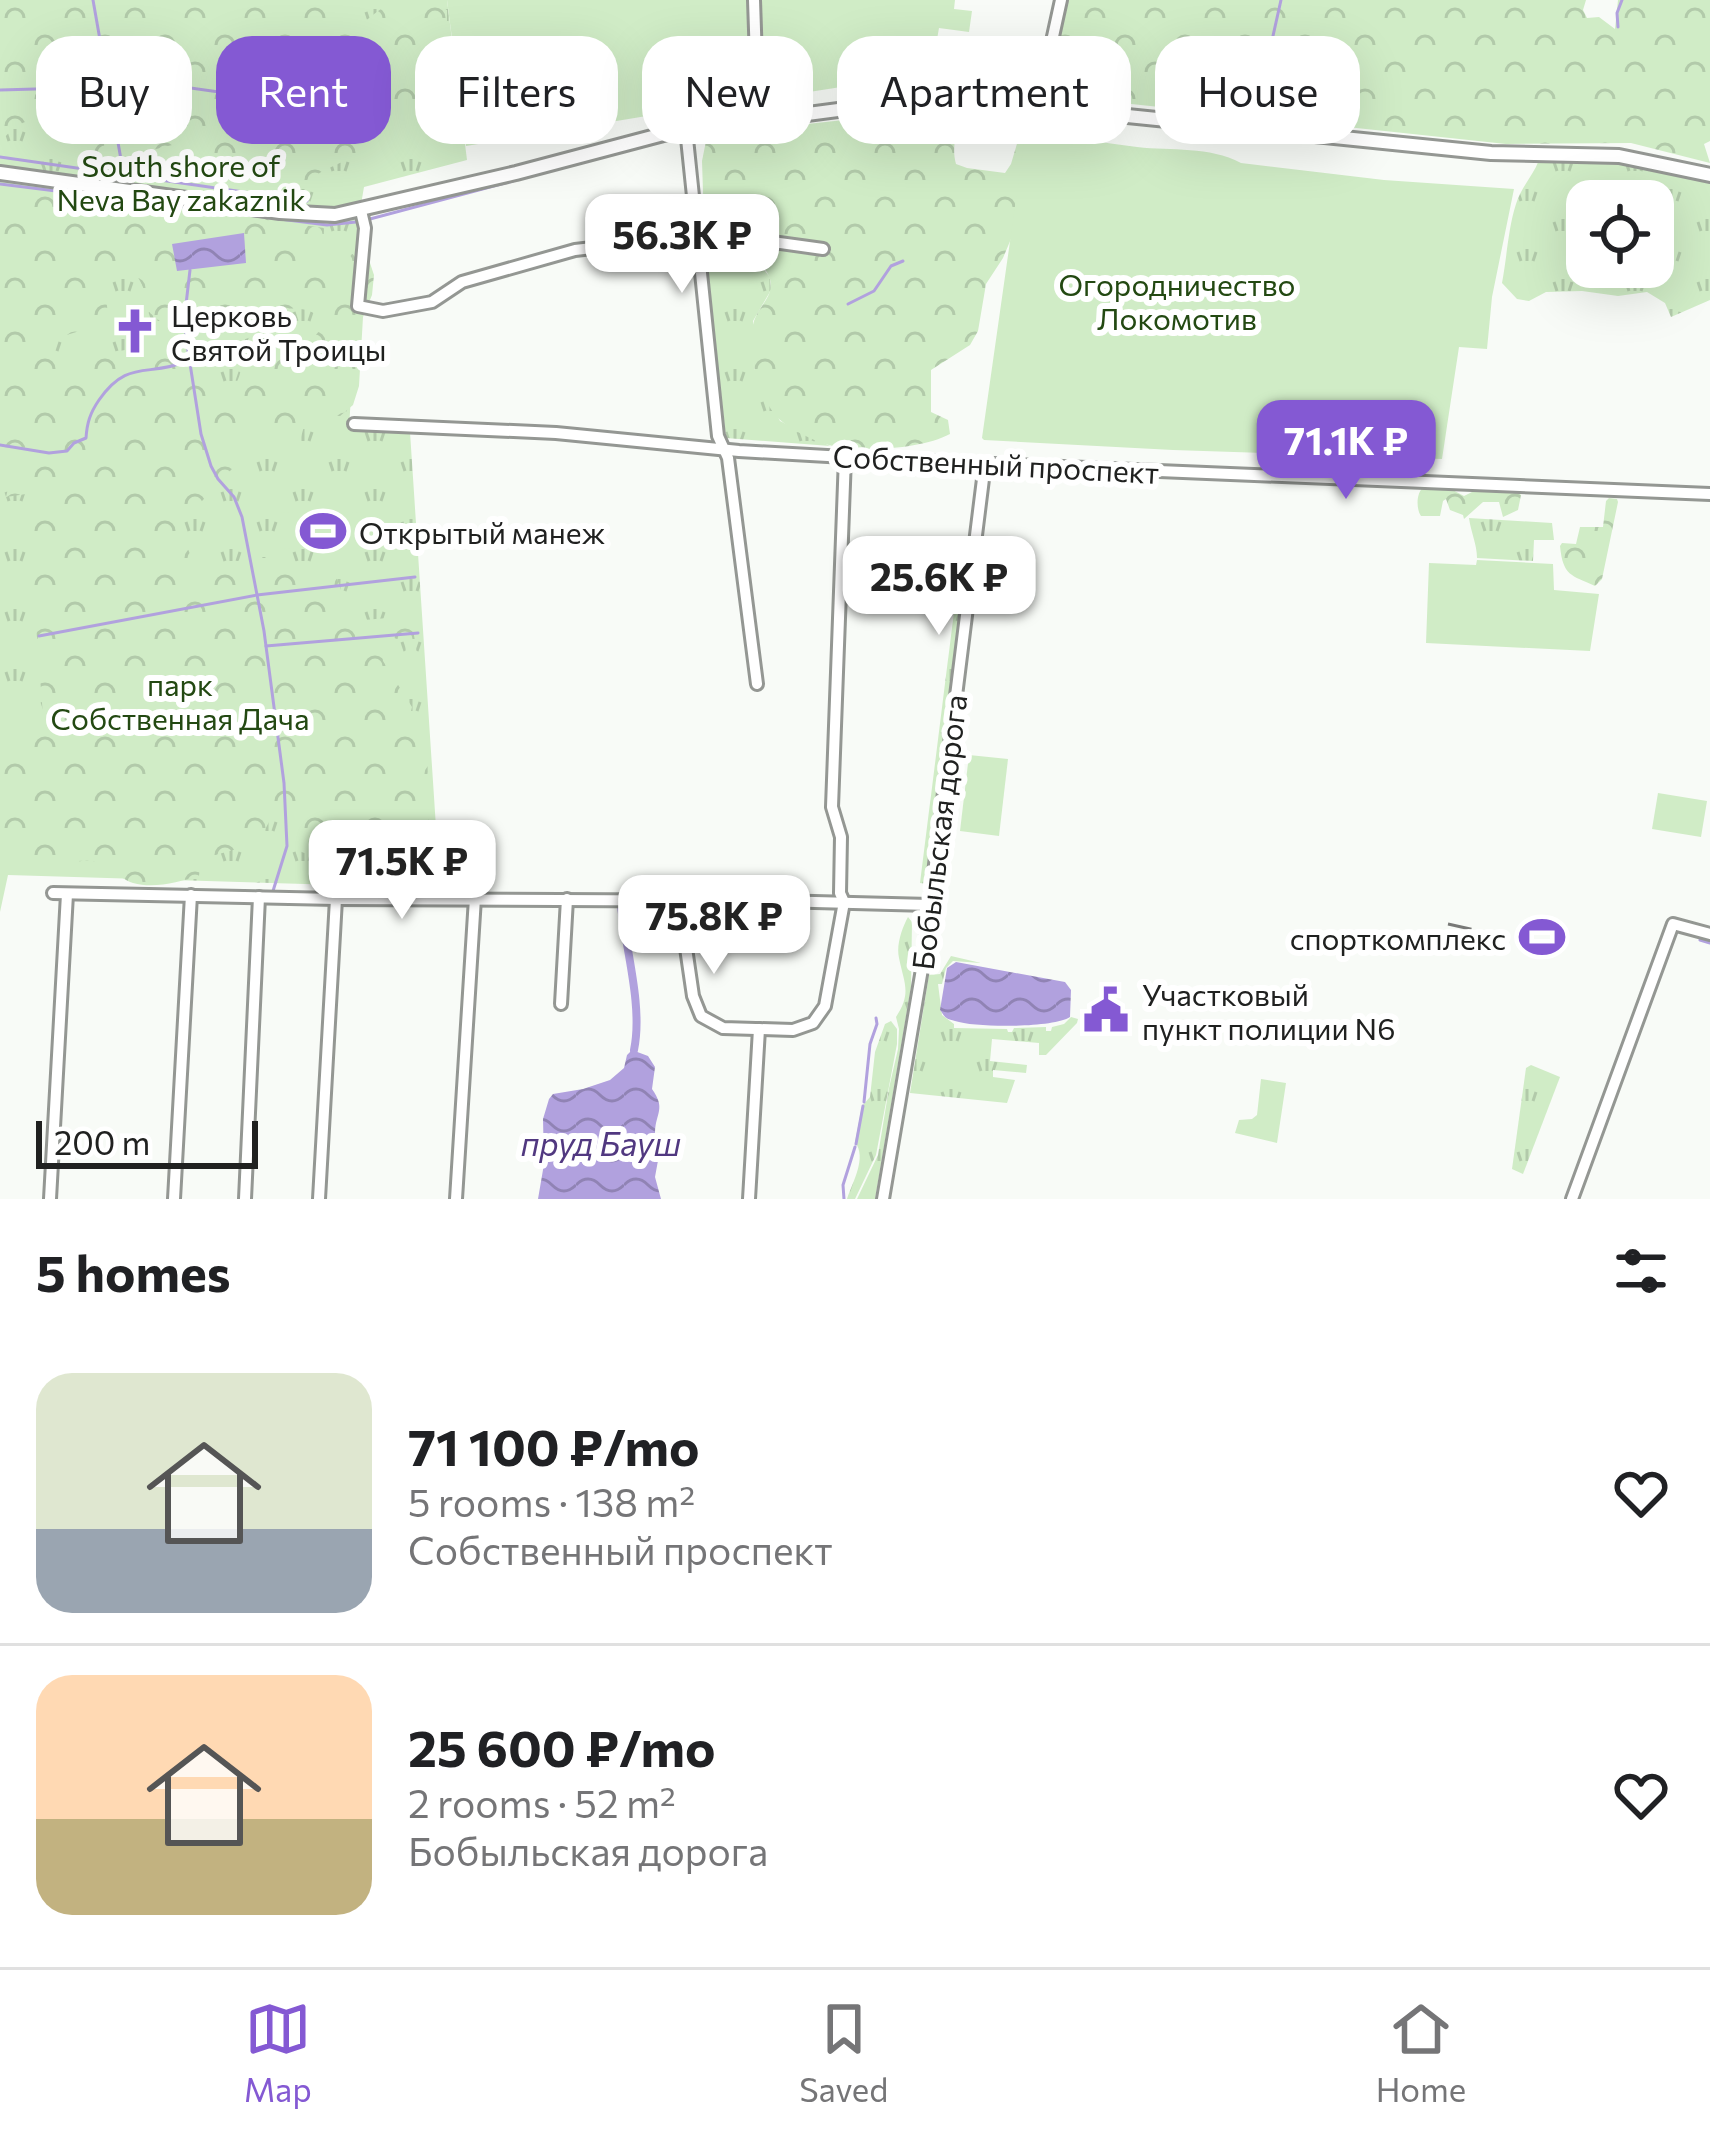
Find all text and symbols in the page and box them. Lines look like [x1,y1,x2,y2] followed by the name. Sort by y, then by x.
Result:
[36,36,192,144] chip: Buy
[216,36,391,144] chip: Rent
[415,36,618,144] chip: Filters
[642,36,813,144] chip: New
[837,36,1131,144] chip: Apartment
[1155,36,1360,144] chip: House
[56,146,306,217] park label: South shore of Neva Bay zakaznik
[1566,180,1674,288] map controls
[1566,180,1674,288] button: locate
[571,194,793,296] pin: 56.3K ₽
[612,209,752,257] text: 56.3K ₽
[1058,265,1296,336] park label: Огородничество Локомотив
[171,296,387,367] place label: Церковь Святой Троицы
[110,306,160,356] church icon: Церковь Святой Троицы
[1235,400,1457,502] pin: 71.1K ₽
[1284,415,1408,463] text: 71.1K ₽
[832,436,1160,490] street label: Собственный проспект
[298,506,348,556] sports icon: Открытый манеж
[359,513,606,550] place label: Открытый манеж
[828,536,1050,638] pin: 25.6K ₽
[870,551,1008,599] text: 25.6K ₽
[50,665,310,736] park label: парк Собственная Дача
[903,692,973,972] street label: Бобыльская дорога
[291,820,513,922] pin: 71.5K ₽
[336,835,468,883] text: 71.5K ₽
[603,875,825,977] pin: 75.8K ₽
[645,890,783,938] text: 75.8K ₽
[1517,912,1567,962] sports icon: спорткомплекс
[1290,919,1506,956] place label: спорткомплекс
[1142,975,1395,1046] place label: Участковый пункт полиции N6
[1081,985,1131,1035] public building icon: Участковый пункт полиции N6
[36,1115,258,1168] scale bar
[54,1121,150,1162] text: 200 m
[521,1122,681,1163] water label: пруд Бауш
[1608,1238,1674,1304] icon: filters
[36,1240,231,1303] text: 5 homes
[408,1414,699,1477] text: 71 100 ₽/mo
[132,1421,276,1565] icon: home
[1608,1460,1674,1526] icon: heart
[408,1477,695,1525] text: 5 rooms · 138 m²
[408,1525,833,1573] text: Собственный проспект
[408,1715,716,1778] text: 25 600 ₽/mo
[132,1723,276,1867] icon: home
[1608,1762,1674,1828] icon: heart
[408,1778,676,1826] text: 2 rooms · 52 m²
[408,1826,768,1874] text: Бобыльская дорога
[244,1996,312,2109] tab: Map
[799,1996,888,2109] tab: Saved
[1376,1996,1466,2109] tab: Home

